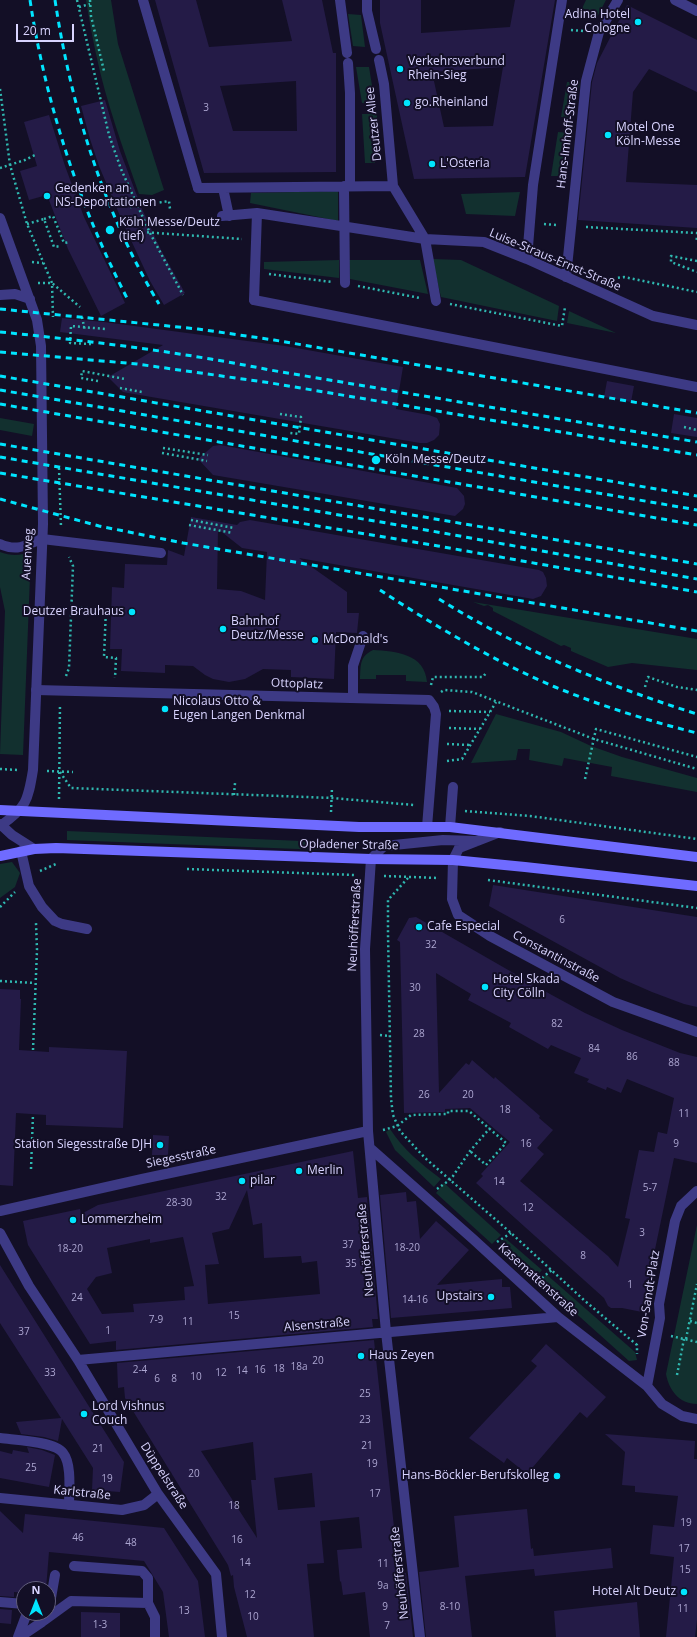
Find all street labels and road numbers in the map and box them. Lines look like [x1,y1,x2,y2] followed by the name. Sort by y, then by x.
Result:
[554,78,582,190] street label: Hans-Imhoff-Straße
[363,86,385,162] street label: Deutzer Allee
[487,226,623,294] street label: Luise-Straus-Ernst-Straße
[19,528,37,580] street label: Auenweg
[271,676,323,692] street label: Ottoplatz
[299,837,399,853] street label: Opladener Straße
[345,878,365,972] street label: Neuhöfferstraße
[510,928,602,986] street label: Constantinstraße
[145,1143,217,1171] street label: Siegesstraße
[355,1203,377,1297] street label: Neuhöfferstraße
[495,1240,581,1320] street label: Kasemattenstraße
[635,1249,663,1339] street label: Von-Sandt-Platz
[283,1315,351,1335] street label: Alsenstraße
[137,1440,191,1512] street label: Düppelstraße
[53,1483,111,1503] street label: Karlstraße
[388,1526,412,1620] street label: Neuhöfferstraße

